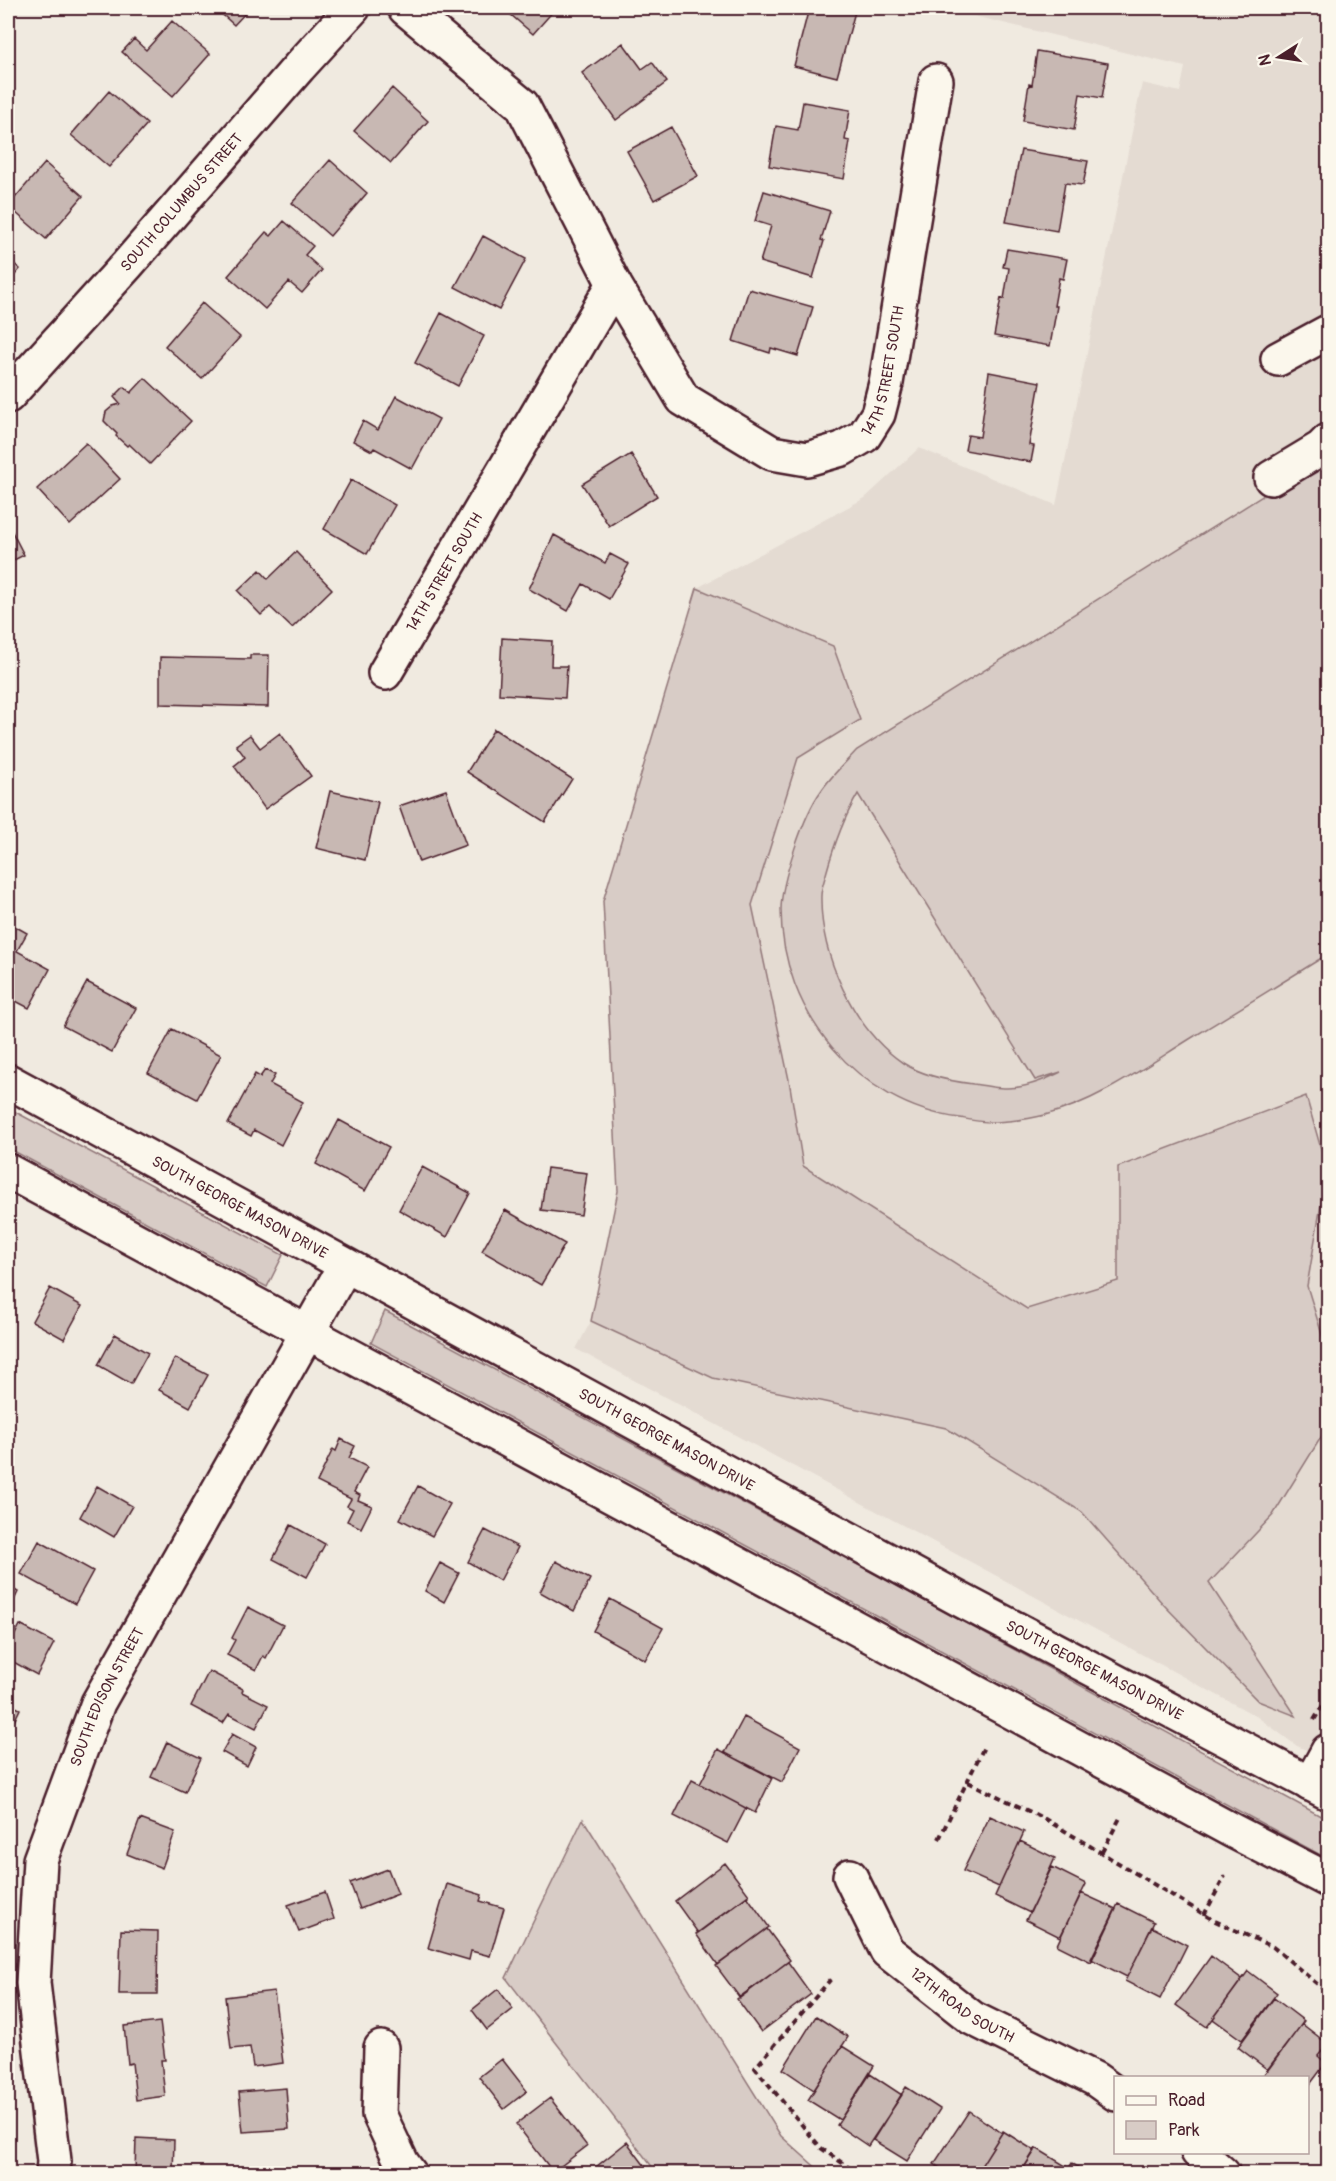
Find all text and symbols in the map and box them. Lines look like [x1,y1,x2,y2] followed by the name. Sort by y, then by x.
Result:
[1249,27,1309,87] north arrow
[1254,52,1276,67] text: N
[117,130,247,276] street label: SOUTH COLUMBUS STREET
[857,304,909,440] street label: 14TH STREET SOUTH
[402,510,487,635] street label: 14TH STREET SOUTH
[148,1152,331,1263] street label: SOUTH GEORGE MASON DRIVE
[575,1385,758,1496] street label: SOUTH GEORGE MASON DRIVE
[1002,1616,1186,1725] street label: SOUTH GEORGE MASON DRIVE
[66,1624,149,1769] street label: SOUTH EDISON STREET
[906,1964,1017,2047] street label: 12TH ROAD SOUTH
[1114,2076,1309,2154] legend
[1168,2089,1205,2112] text: Road
[1168,2119,1200,2142] text: Park

